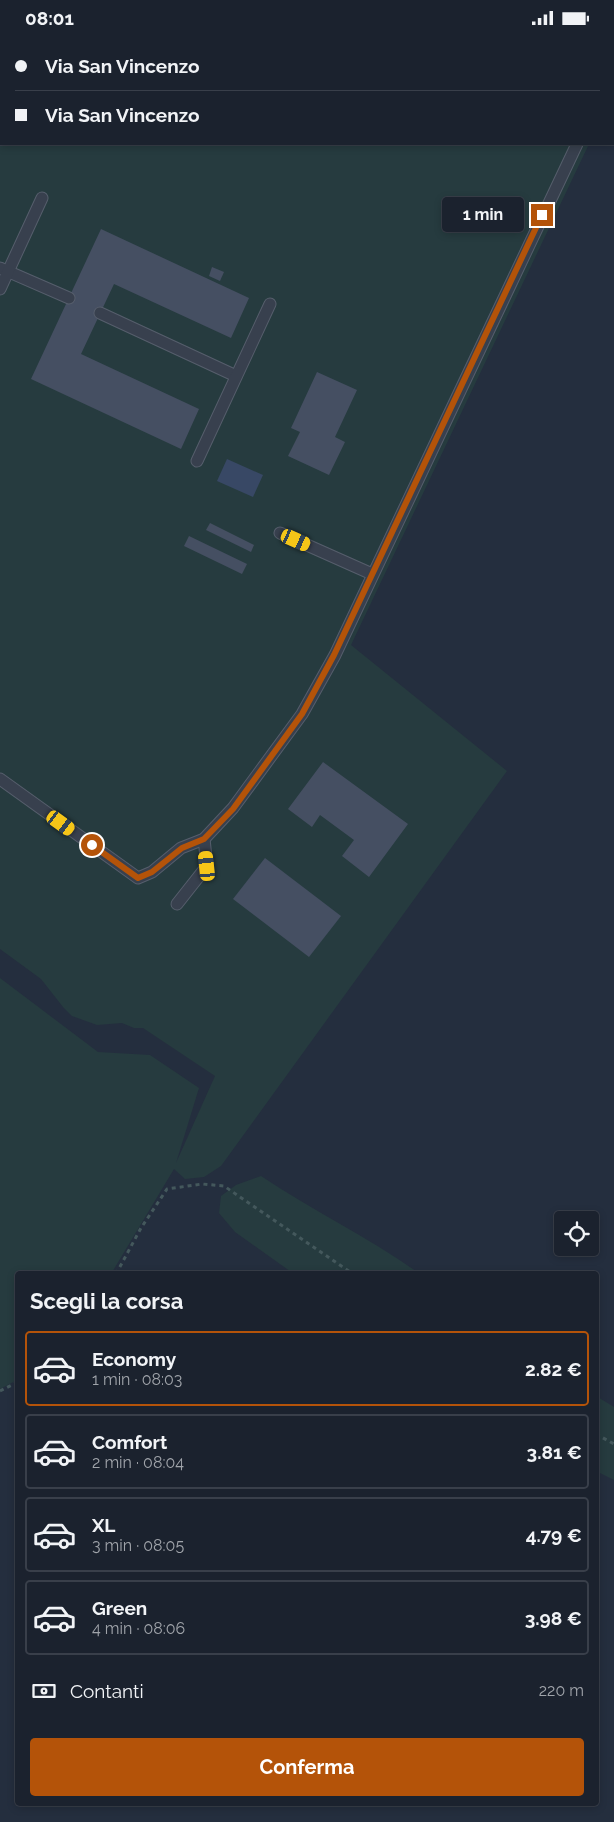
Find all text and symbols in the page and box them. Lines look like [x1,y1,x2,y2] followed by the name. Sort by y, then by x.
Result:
[25,7,74,29] text: 08:01
[45,55,199,77] text: Via San Vincenzo
[45,104,199,126] text: Via San Vincenzo
[442,197,524,233] callout: 1 min
[531,204,553,226] route end
[463,205,503,224] text: 1 min
[279,527,312,553] car
[44,808,77,838] car
[81,834,103,856] route start
[197,850,216,882] car
[554,1211,599,1256] map controls
[554,1211,599,1256] button: locate
[30,1288,183,1314] text: Scegli la corsa
[32,1346,77,1391] icon: car
[92,1348,176,1370] text: Economy
[525,1358,582,1380] text: 2.82 €
[92,1370,182,1389] text: 1 min · 08:03
[32,1429,77,1474] icon: car
[92,1431,167,1453] text: Comfort
[527,1441,582,1463] text: 3.81 €
[92,1453,184,1472] text: 2 min · 08:04
[32,1512,77,1557] icon: car
[92,1514,115,1536] text: XL
[526,1524,582,1546] text: 4.79 €
[92,1536,184,1555] text: 3 min · 08:05
[32,1595,77,1640] icon: car
[92,1597,147,1619] text: Green
[525,1607,582,1629] text: 3.98 €
[92,1619,185,1638] text: 4 min · 08:06
[30,1677,58,1705] icon: cash
[70,1680,144,1702] text: Contanti
[539,1681,584,1700] text: 220 m
[30,1738,584,1796] button: Conferma

